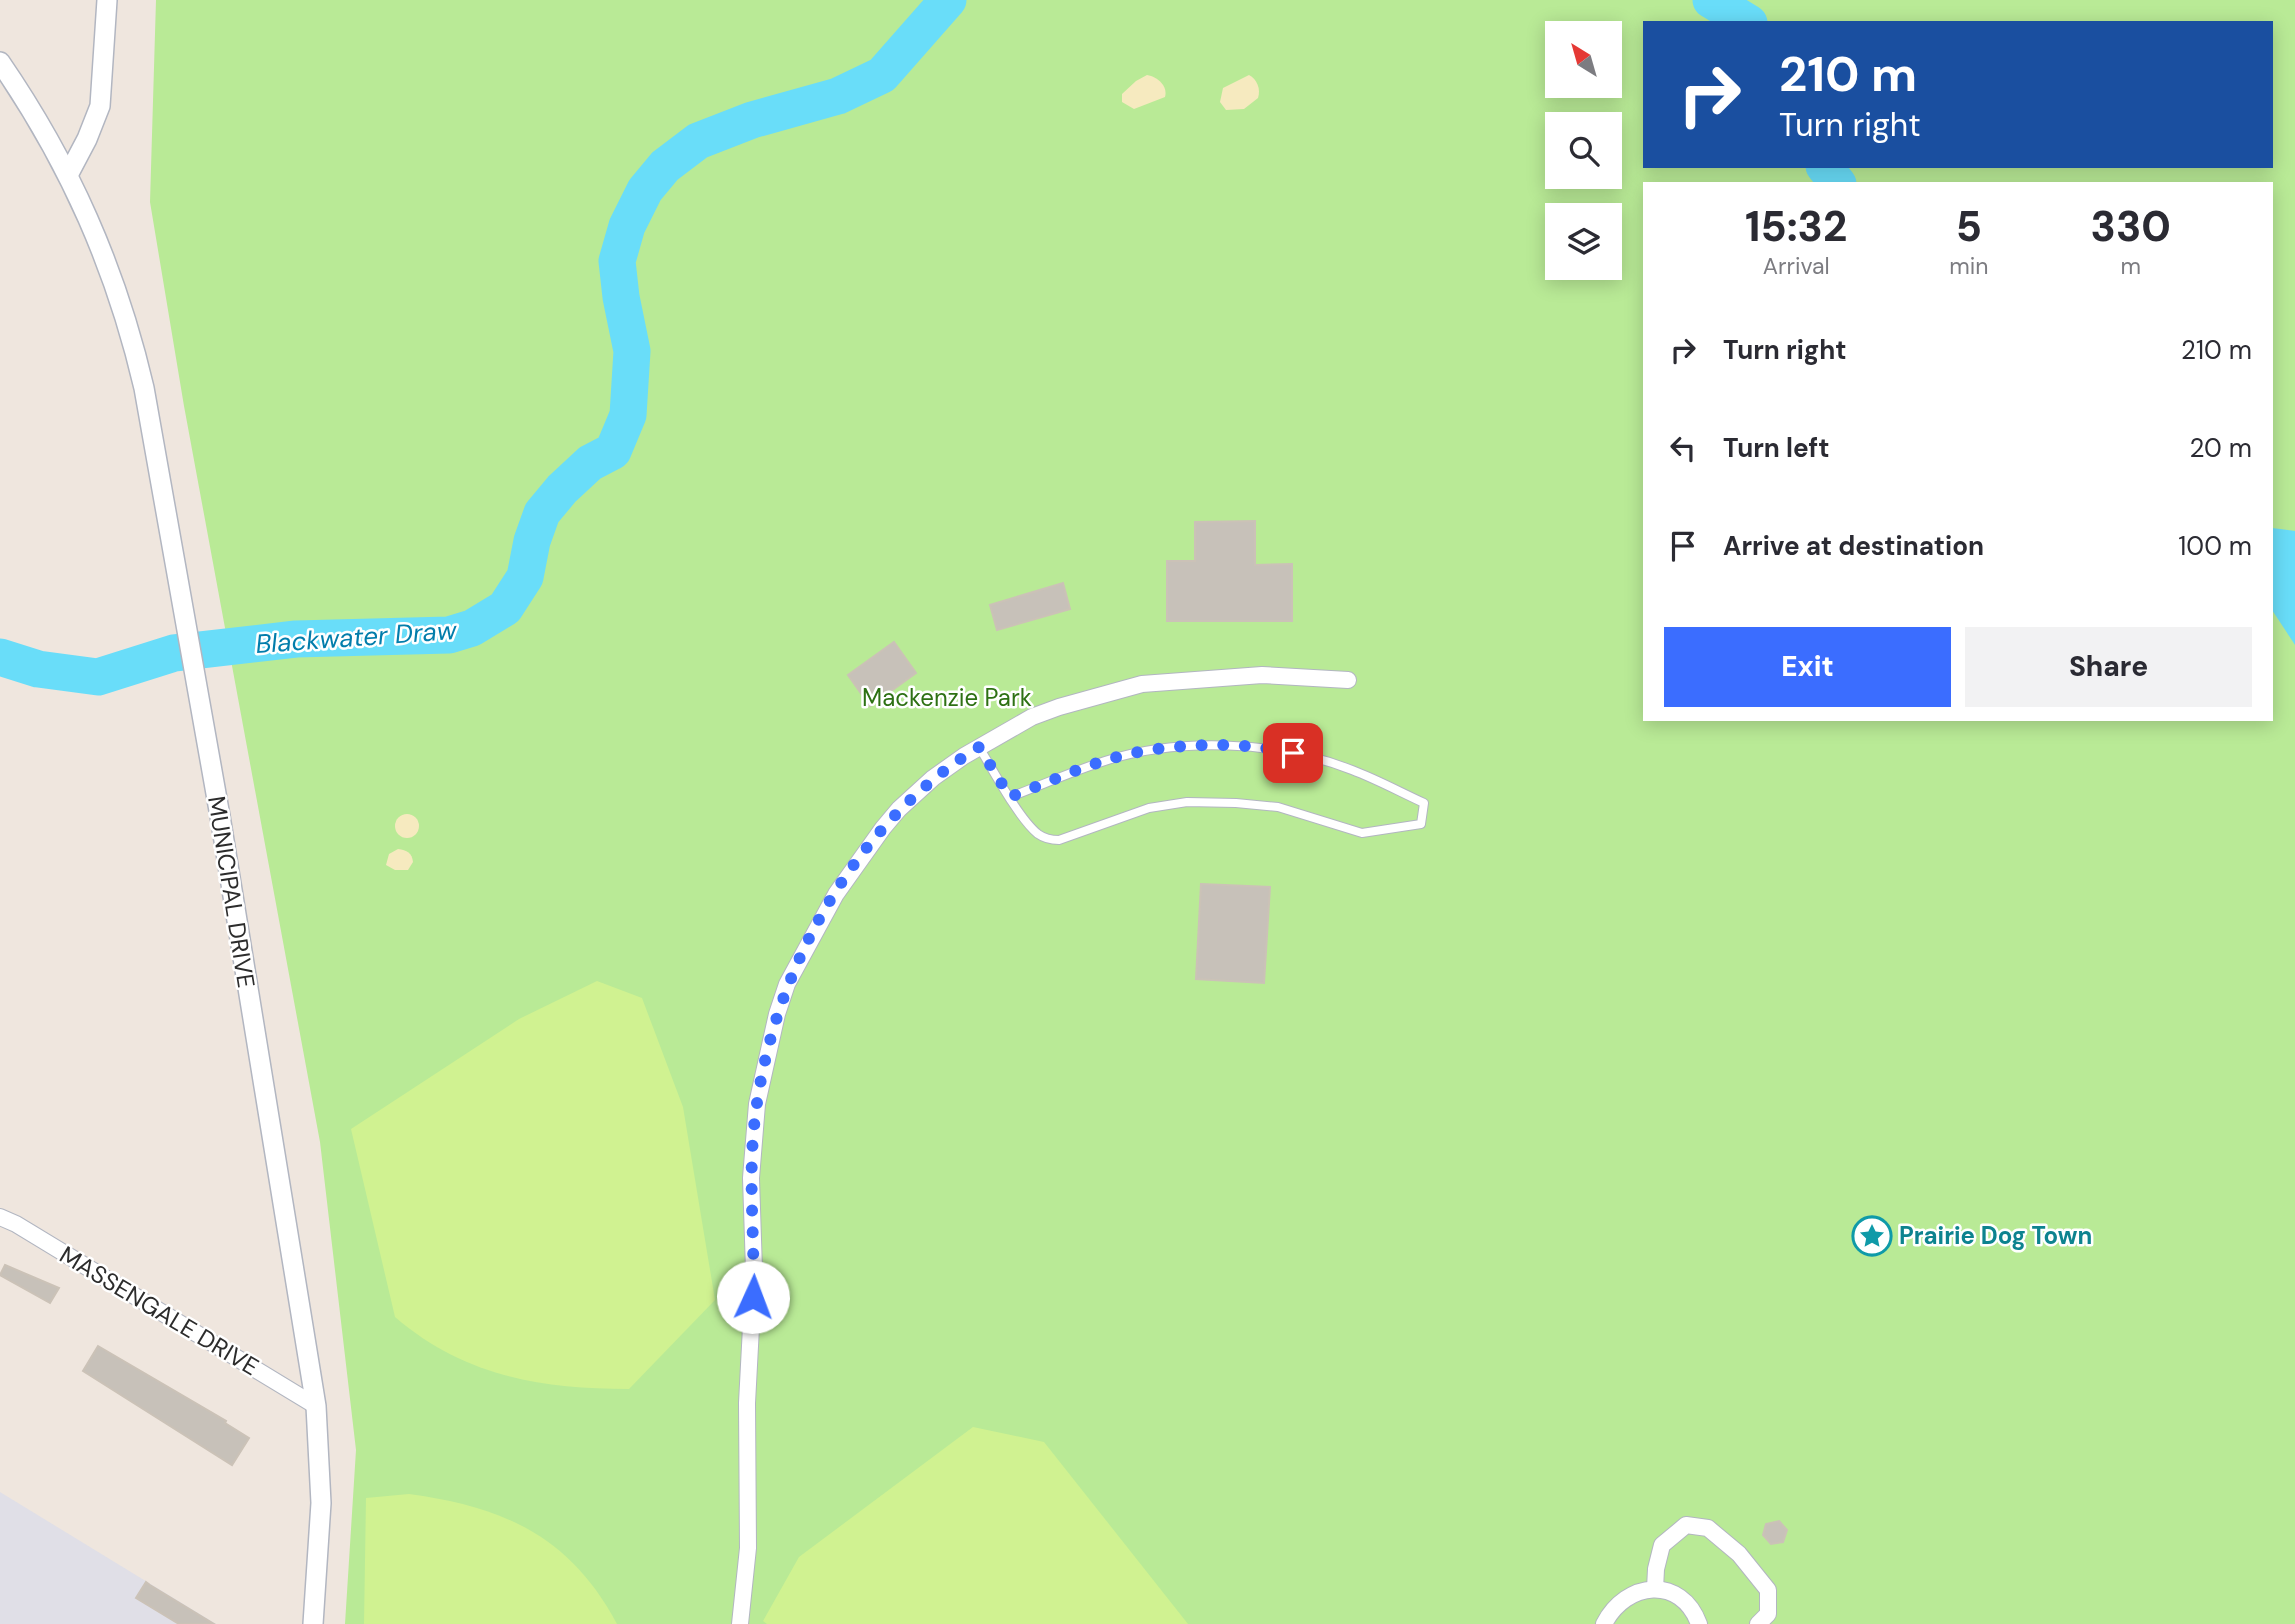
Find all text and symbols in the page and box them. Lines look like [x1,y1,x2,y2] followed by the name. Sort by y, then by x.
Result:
[1545,21,1622,98] north arrow
[1545,21,1622,280] map controls
[1779,42,1917,106] text: 210 m
[1664,49,1755,140] icon: right
[1779,104,1921,146] text: Turn right
[1545,112,1622,189] button: search
[1745,199,1847,254] text: 15:32
[1956,199,1982,254] text: 5
[2091,199,2171,254] text: 330
[1545,203,1622,280] button: layers
[1763,251,1830,281] text: Arrival
[1949,251,1989,281] text: min
[2120,251,2141,281] text: m
[1664,331,1702,369] icon: right
[1723,333,1847,367] text: Turn right
[2181,333,2252,367] text: 210 m
[1664,429,1702,467] icon: left
[1723,431,1830,465] text: Turn left
[2189,431,2252,465] text: 20 m
[1664,527,1702,565] icon: arrive
[1723,529,1984,563] text: Arrive at destination
[2178,529,2252,563] text: 100 m
[254,613,459,661] water label: Blackwater Draw
[1664,627,1951,707] button: Exit
[1965,627,2252,707] button: Share
[862,682,1032,713] park label: Mackenzie Park
[1263,723,1323,783] pin
[1274,734,1312,772] icon: arrive
[201,794,262,990] street label: MUNICIPAL DRIVE
[1851,1215,1893,1257] place icon: Prairie Dog Town
[1899,1220,2092,1251] place label: Prairie Dog Town
[54,1239,264,1382] street label: MASSENGALE DRIVE
[716,1260,790,1334] position arrow

